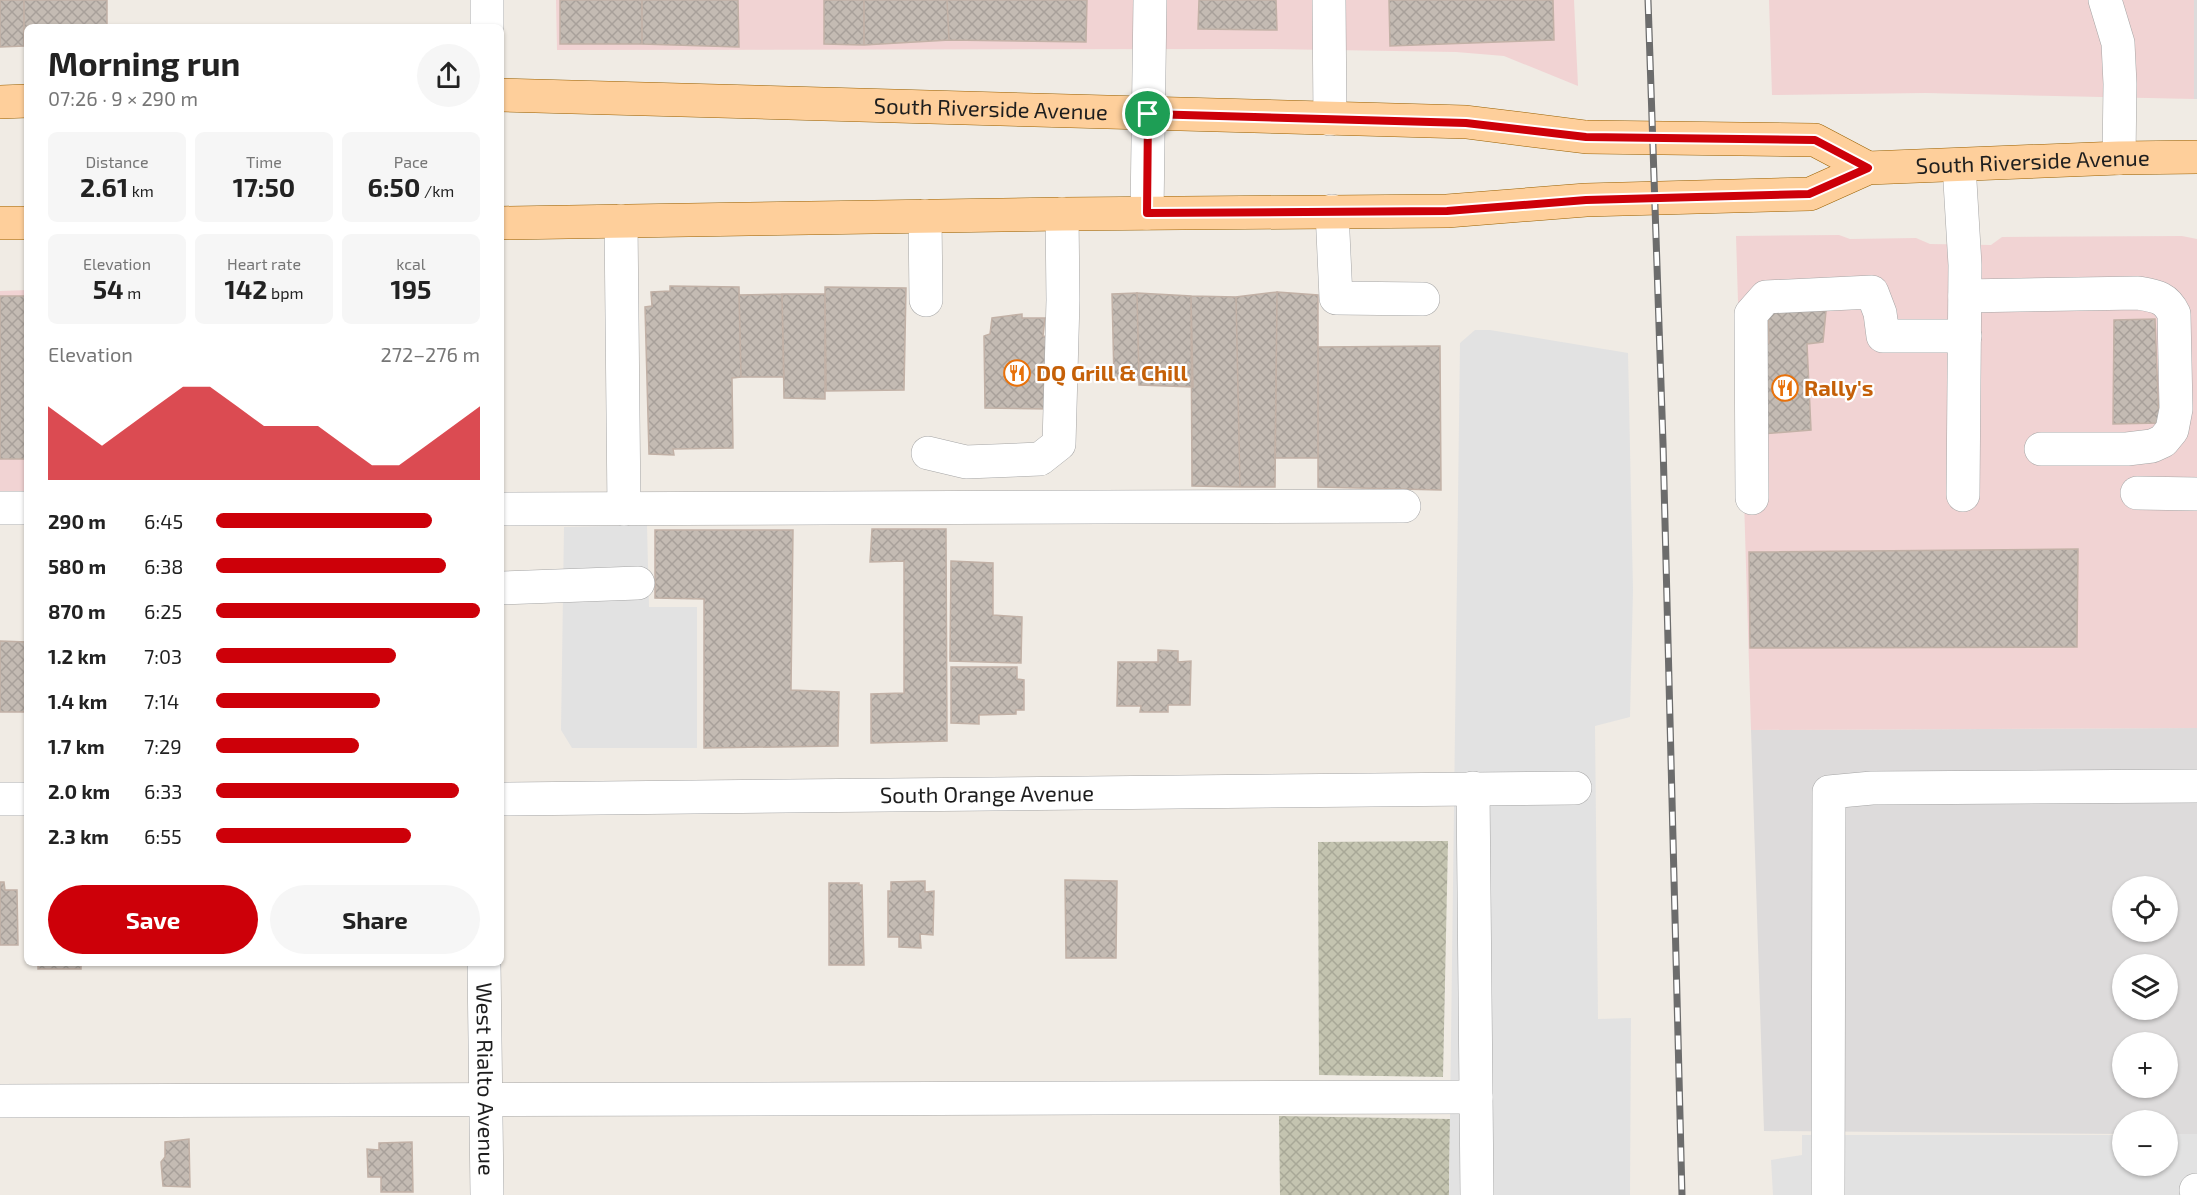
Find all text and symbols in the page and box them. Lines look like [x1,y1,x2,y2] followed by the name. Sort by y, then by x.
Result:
[48,43,240,83] text: Morning run
[417,44,480,107] button: share
[48,86,198,110] text: 07:26 · 9 × 290 m
[1122,88,1173,139] pin
[874,91,1108,124] street label: South Riverside Avenue
[1131,97,1164,130] icon: arrive
[1915,144,2150,178] street label: South Riverside Avenue
[85,152,149,171] text: Distance
[246,152,282,171] text: Time
[394,152,428,171] text: Pace
[80,171,128,202] text: 2.61
[233,171,295,202] text: 17:50
[368,171,420,202] text: 6:50
[128,181,154,200] text: km
[420,181,454,200] text: /km
[83,254,151,273] text: Elevation
[227,254,301,273] text: Heart rate
[396,254,426,273] text: kcal
[93,273,124,304] text: 54
[225,273,267,304] text: 142
[391,273,431,304] text: 195
[124,283,141,302] text: m
[267,283,303,302] text: bpm
[48,342,133,366] text: Elevation
[381,342,480,366] text: 272–276 m
[1002,358,1032,388] restaurant icon: DQ Grill & Chill
[1036,359,1188,386] place label: DQ Grill & Chill
[1770,373,1800,403] restaurant icon: Rally's
[1804,374,1873,401] place label: Rally's
[48,509,106,533] text: 290 m
[144,509,183,533] text: 6:45
[48,554,106,578] text: 580 m
[144,554,183,578] text: 6:38
[48,599,106,623] text: 870 m
[144,599,182,623] text: 6:25
[48,644,106,668] text: 1.2 km
[144,644,182,668] text: 7:03
[48,689,107,713] text: 1.4 km
[144,689,179,713] text: 7:14
[48,734,105,758] text: 1.7 km
[144,734,182,758] text: 7:29
[48,779,110,803] text: 2.0 km
[144,779,182,803] text: 6:33
[880,779,1094,807] street label: South Orange Avenue
[48,824,109,848] text: 2.3 km
[144,824,182,848] text: 6:55
[2112,876,2178,1176] map controls
[2112,876,2178,942] button: locate
[48,885,258,954] button: Save
[270,885,480,954] button: Share
[2112,954,2178,1020] button: layers
[472,982,501,1176] street label: West Rialto Avenue
[2112,1032,2178,1098] button: +
[2112,1110,2178,1176] button: −

